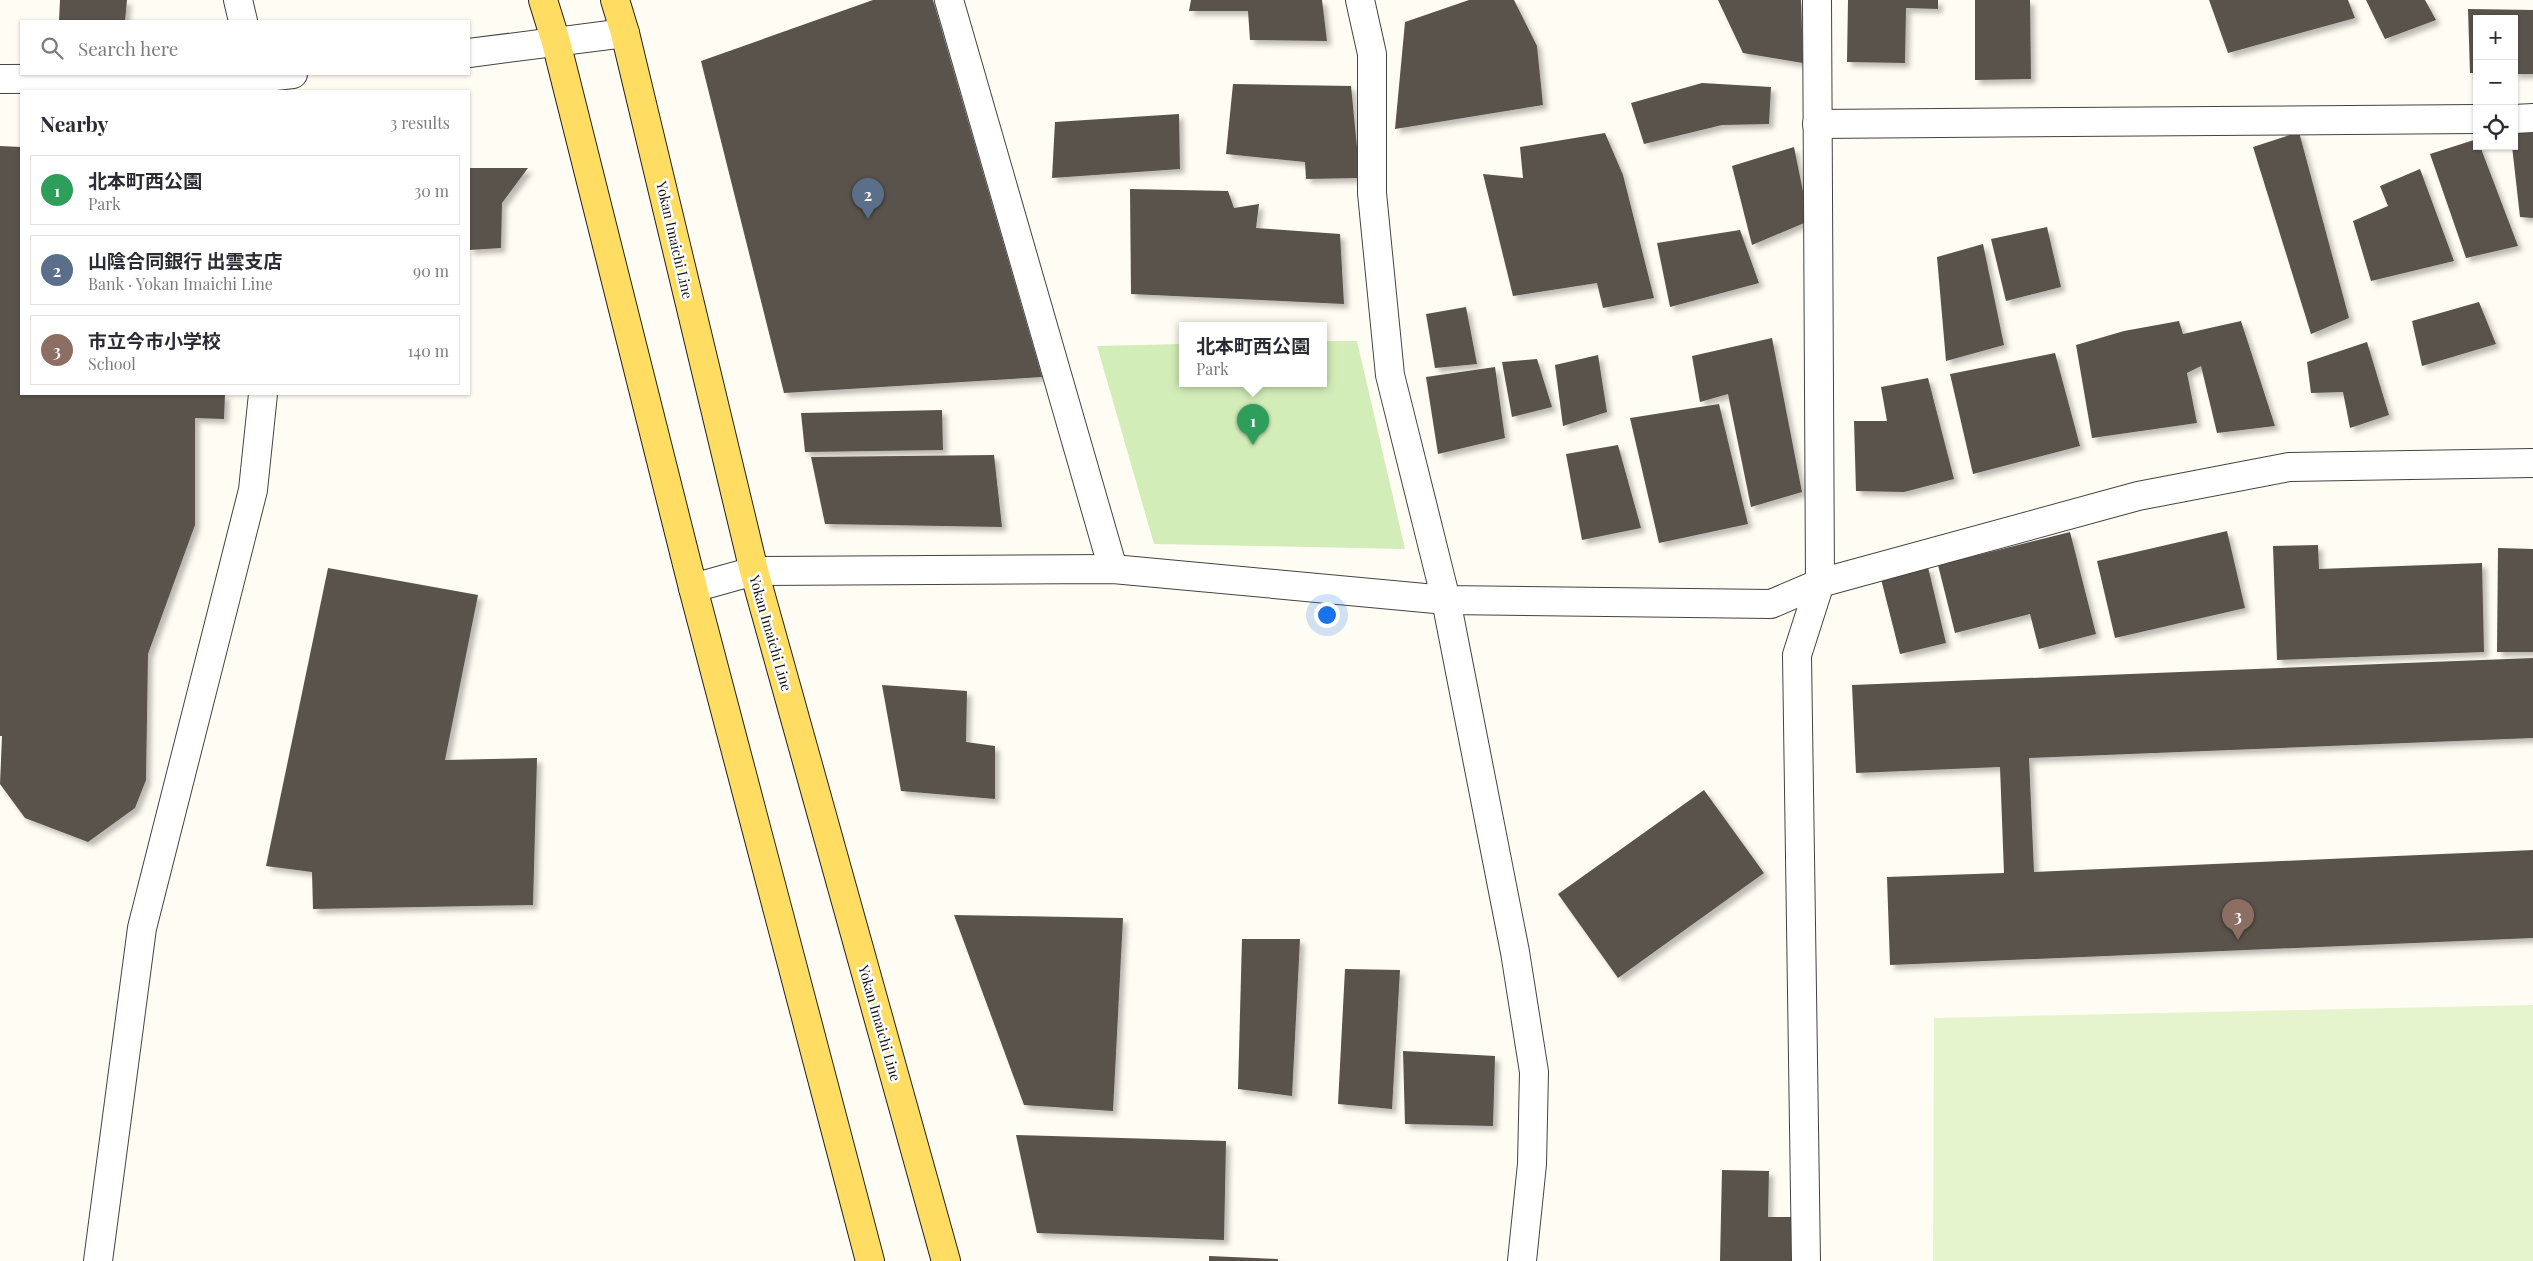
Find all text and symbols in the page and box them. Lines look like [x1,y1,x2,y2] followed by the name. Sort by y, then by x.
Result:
[2473,15,2518,150] map controls
[2473,15,2518,60] button: +
[20,20,470,75] search box
[38,34,66,62] icon: search
[78,35,178,61] text: Search here
[2473,60,2518,105] button: −
[2473,105,2518,150] button: locate
[40,109,109,137] text: Nearby
[390,112,450,133] text: 3 results
[88,167,202,193] text: 北本町西公園
[652,178,698,301] street label: Yokan Imaichi Line
[852,178,884,219] pin: 2
[54,180,60,201] text: 1
[414,180,449,201] text: 30 m
[88,193,121,214] text: Park
[88,247,282,273] text: 山陰合同銀行 出雲支店
[53,260,61,281] text: 2
[413,260,449,281] text: 90 m
[88,273,273,294] text: Bank · Yokan Imaichi Line
[1179,322,1327,387] popup
[88,327,221,353] text: 市立今市小学校
[1196,332,1310,358] text: 北本町西公園
[53,340,61,361] text: 3
[407,340,449,361] text: 140 m
[88,353,136,374] text: School
[1196,358,1229,379] text: Park
[1237,404,1269,445] pin: 1
[745,572,797,693] street label: Yokan Imaichi Line
[1314,602,1340,628] your location
[2222,899,2254,940] pin: 3
[854,962,906,1083] street label: Yokan Imaichi Line

